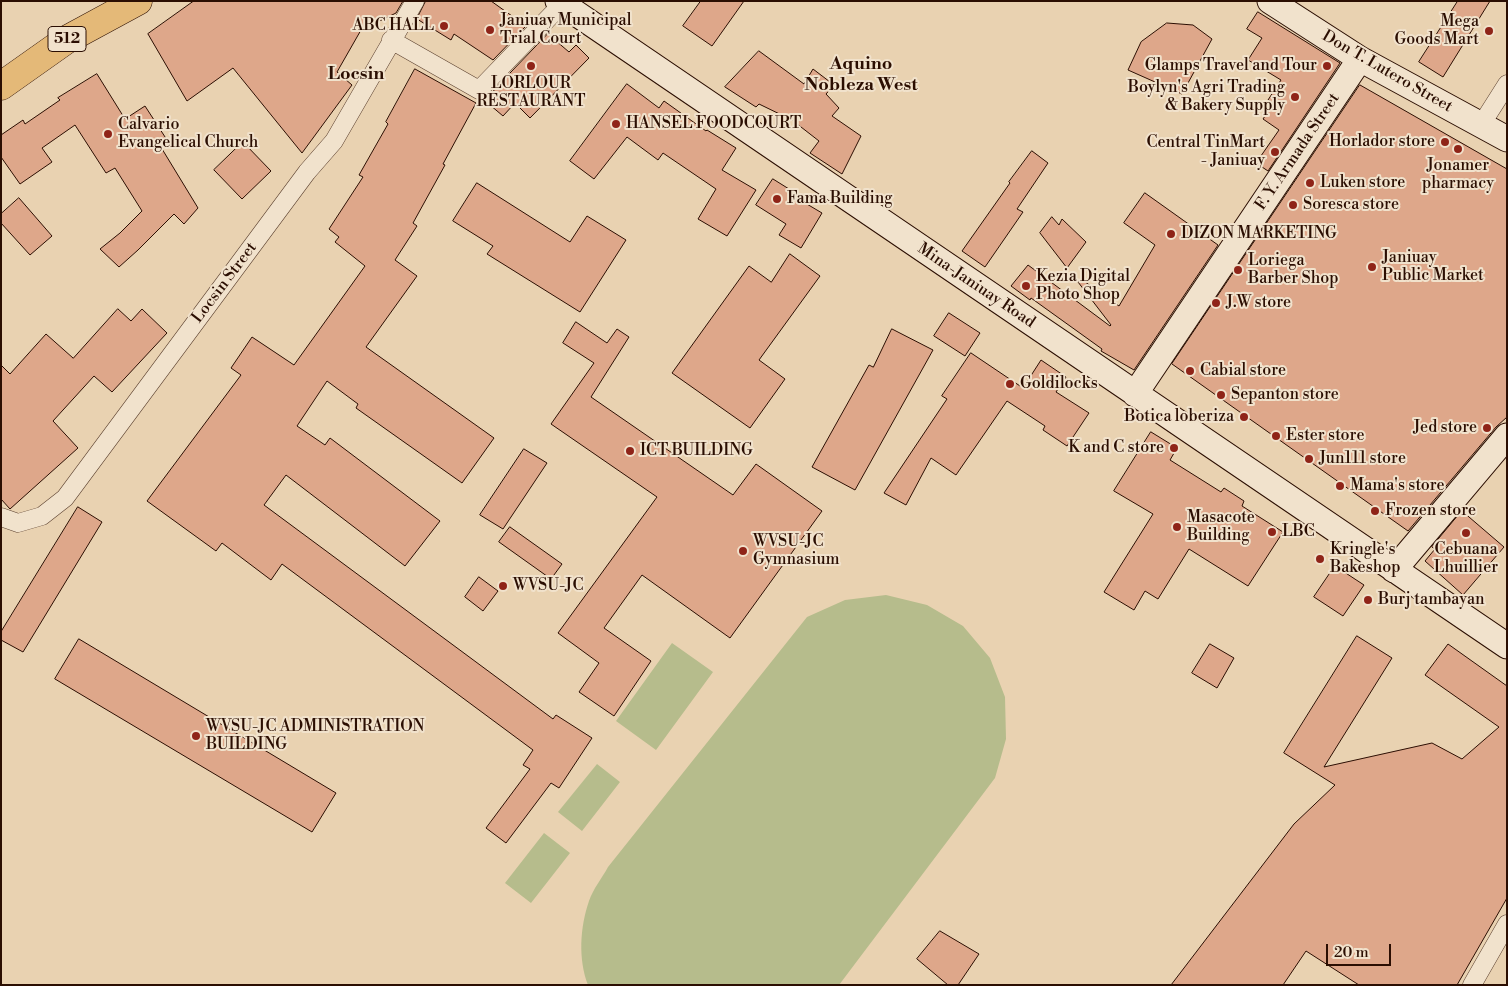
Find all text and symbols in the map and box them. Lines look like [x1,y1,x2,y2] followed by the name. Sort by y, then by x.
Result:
[500,11,631,49] place label: Janiuay Municipal Trial Court
[1395,12,1479,50] place label: Mega Goods Mart
[353,16,434,36] place label: ABC HALL
[438,20,450,32] marker: ABC HALL
[484,24,496,36] marker: Janiuay Municipal Trial Court
[1483,25,1495,37] marker: Mega Goods Mart
[48,26,86,52] road number: 512
[1318,27,1456,117] street label: Don T. Lutero Street
[804,54,918,96] district label: Aquino Nobleza West
[1145,56,1317,76] place label: Glamps Travel and Tour
[525,60,537,72] marker: LORLOUR RESTAURANT
[1321,60,1333,72] marker: Glamps Travel and Tour
[328,64,384,86] district label: Locsin
[476,74,586,112] place label: LORLOUR RESTAURANT
[1128,78,1285,116] place label: Boylyn's Agri Trading & Bakery Supply
[1252,90,1344,214] street label: F. Y. Armada Street
[1289,91,1301,103] marker: Boylyn's Agri Trading & Bakery Supply
[626,114,801,134] place label: HANSEL FOODCOURT
[118,115,258,153] place label: Calvario Evangelical Church
[610,118,622,130] marker: HANSEL FOODCOURT
[102,128,114,140] marker: Calvario Evangelical Church
[1329,132,1435,152] place label: Horlador store
[1147,133,1265,171] place label: Central TinMart - Janiuay
[1439,136,1451,148] marker: Horlador store
[1452,143,1464,155] marker: Jonamer pharmacy
[1269,146,1281,158] marker: Central TinMart - Janiuay
[1422,156,1494,194] place label: Jonamer pharmacy
[1320,173,1405,193] place label: Luken store
[1304,177,1316,189] marker: Luken store
[787,189,893,209] place label: Fama Building
[771,193,783,205] marker: Fama Building
[1303,195,1399,215] place label: Soresca store
[1287,199,1299,211] marker: Soresca store
[1181,224,1337,244] place label: DIZON MARKETING
[1165,228,1177,240] marker: DIZON MARKETING
[188,239,262,327] street label: Locsin Street
[913,239,1039,333] street label: Mina-Janiuay Road
[1382,248,1484,286] place label: Janiuay Public Market
[1248,251,1338,289] place label: Loriega Barber Shop
[1366,261,1378,273] marker: Janiuay Public Market
[1232,264,1244,276] marker: Loriega Barber Shop
[1036,267,1130,305] place label: Kezia Digital Photo Shop
[1020,280,1032,292] marker: Kezia Digital Photo Shop
[1226,293,1291,313] place label: J.W store
[1210,297,1222,309] marker: J.W store
[1200,361,1286,381] place label: Cabial store
[1184,365,1196,377] marker: Cabial store
[1020,374,1098,394] place label: Goldilocks
[1004,378,1016,390] marker: Goldilocks
[1231,385,1339,405] place label: Sepanton store
[1215,389,1227,401] marker: Sepanton store
[1124,407,1234,427] place label: Botica loberiza
[1238,411,1250,423] marker: Botica loberiza
[1413,418,1477,438] place label: Jed store
[1481,422,1493,434] marker: Jed store
[1286,426,1364,446] place label: Ester store
[1270,430,1282,442] marker: Ester store
[1068,438,1164,458] place label: K and C store
[640,441,753,461] place label: ICT BUILDING
[1168,442,1180,454] marker: K and C store
[624,445,636,457] marker: ICT BUILDING
[1319,449,1406,469] place label: Jun111 store
[1303,453,1315,465] marker: Jun111 store
[1350,476,1445,496] place label: Mama's store
[1334,480,1346,492] marker: Mama's store
[1385,501,1476,521] place label: Frozen store
[1369,505,1381,517] marker: Frozen store
[1187,508,1255,546] place label: Masacote Building
[1171,521,1183,533] marker: Masacote Building
[1282,522,1315,542] place label: LBC
[1266,526,1278,538] marker: LBC
[1460,527,1472,539] marker: Cebuana Lhuillier
[753,532,840,570] place label: WVSU-JC Gymnasium
[1330,540,1400,578] place label: Kringle's Bakeshop
[1434,540,1498,578] place label: Cebuana Lhuillier
[737,545,749,557] marker: WVSU-JC Gymnasium
[1314,553,1326,565] marker: Kringle's Bakeshop
[513,576,583,596] place label: WVSU-JC
[497,580,509,592] marker: WVSU-JC
[1378,590,1485,610] place label: Burj tambayan
[1362,594,1374,606] marker: Burj tambayan
[206,717,424,755] place label: WVSU-JC ADMINISTRATION BUILDING
[190,730,202,742] marker: WVSU-JC ADMINISTRATION BUILDING
[1328,934,1393,966] scale bar
[1334,943,1369,962] text: 20 m

